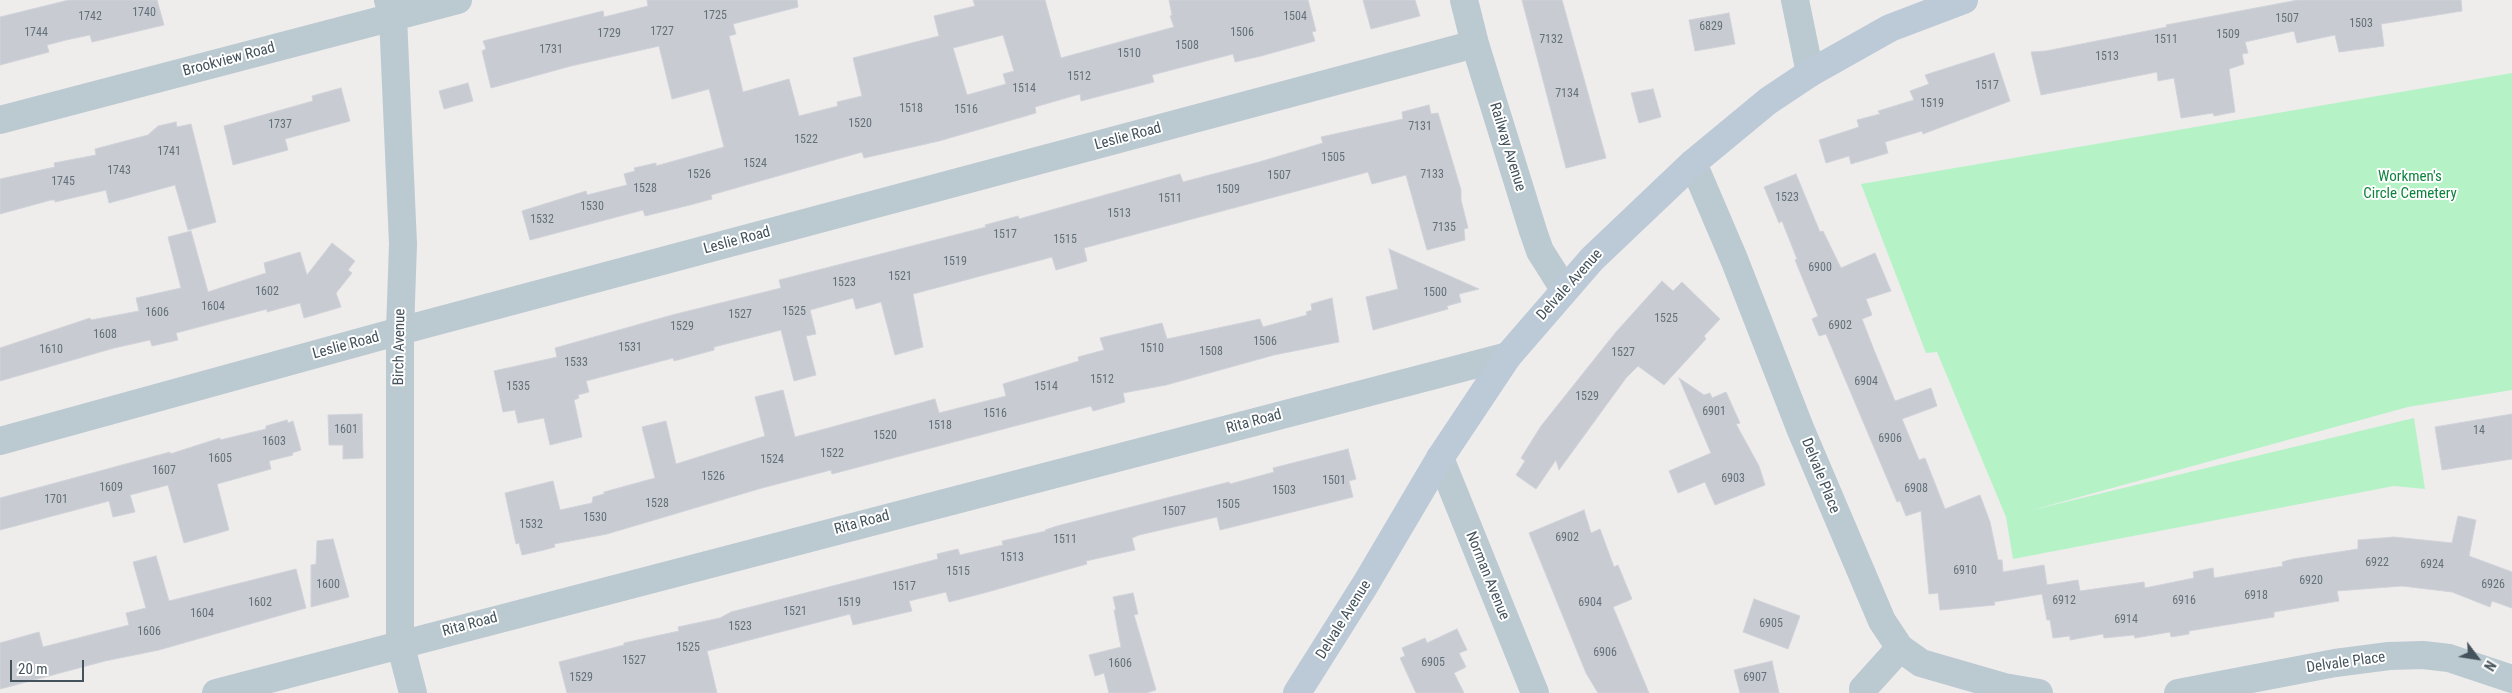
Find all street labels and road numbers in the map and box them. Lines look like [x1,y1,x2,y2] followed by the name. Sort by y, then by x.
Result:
[181,39,277,81] street label: Brookview Road
[1485,101,1529,193] street label: Railway Avenue
[1093,119,1163,155] street label: Leslie Road
[702,223,772,259] street label: Leslie Road
[1533,246,1607,324] street label: Delvale Avenue
[390,308,410,386] street label: Birch Avenue
[311,328,381,364] street label: Leslie Road
[1224,406,1284,438] street label: Rita Road
[1797,436,1843,516] street label: Delvale Place
[832,507,892,539] street label: Rita Road
[1461,529,1513,623] street label: Norman Avenue
[1313,577,1375,663] street label: Delvale Avenue
[440,609,500,641] street label: Rita Road
[2305,649,2387,677] street label: Delvale Place

